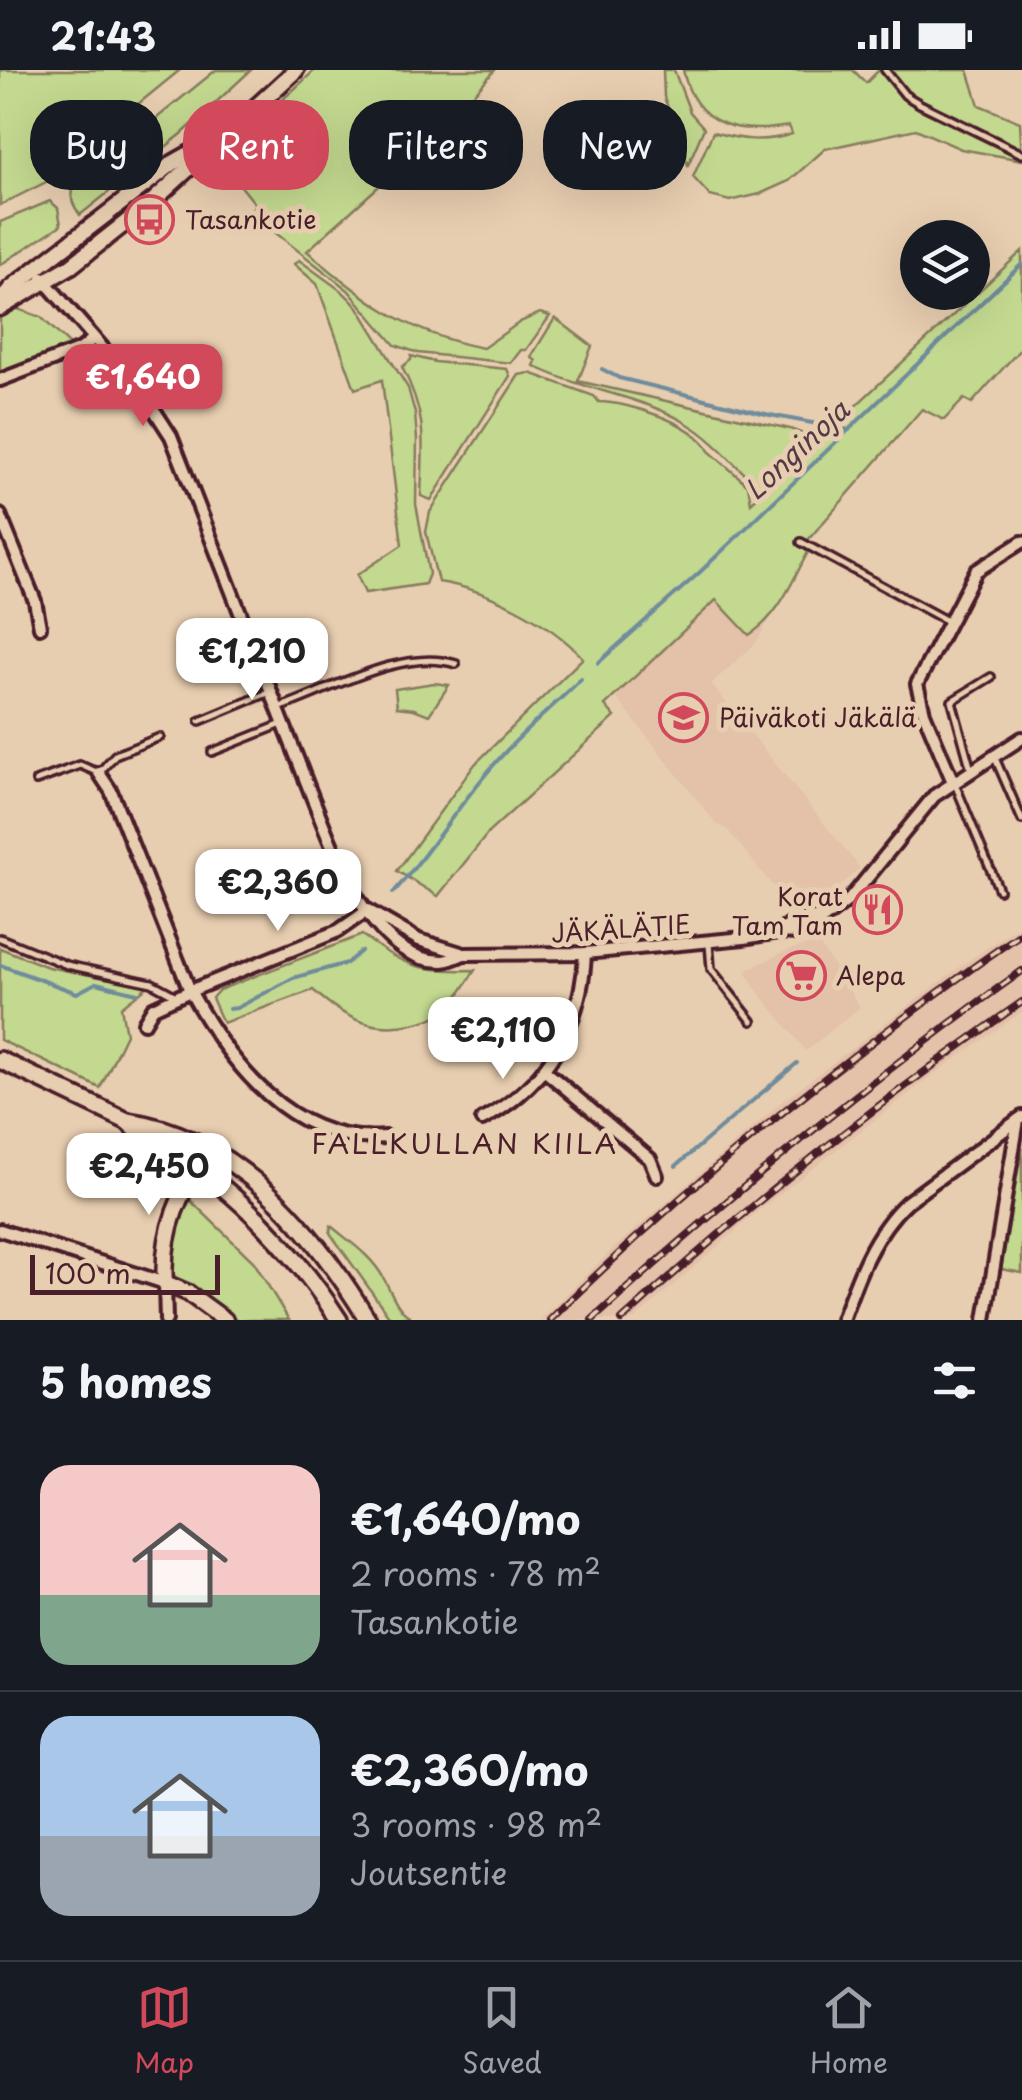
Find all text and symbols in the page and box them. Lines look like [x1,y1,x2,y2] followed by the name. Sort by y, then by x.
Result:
[50,7,156,64] text: 21:43
[30,100,163,190] chip: Buy
[183,100,329,190] chip: Rent
[349,100,523,190] chip: Filters
[543,100,687,190] chip: New
[124,193,176,245] bus stop icon: Tasankotie
[185,200,317,238] place label: Tasankotie
[900,220,990,310] map controls
[900,220,990,310] button: layers
[62,344,224,429] pin: €1,640
[85,352,201,400] text: €1,640
[734,388,859,509] water label: Longinoja
[171,618,333,703] pin: €1,210
[198,626,306,674] text: €1,210
[658,691,710,743] school or university icon: Päiväkoti Jäkälä
[719,698,917,736] place label: Päiväkoti Jäkälä
[197,849,359,934] pin: €2,360
[217,857,339,905] text: €2,360
[732,877,843,944] place label: Korat Tam Tam
[852,884,904,936] restaurant icon: Korat Tam Tam
[550,904,692,952] street label: JÄKÄLÄTIE
[775,949,827,1001] supermarket icon: Alepa
[836,956,906,994] place label: Alepa
[422,997,584,1082] pin: €2,110
[450,1005,556,1053] text: €2,110
[311,1121,619,1164] district label: FALLKULLAN KIILA
[68,1133,230,1218] pin: €2,450
[88,1141,210,1189] text: €2,450
[30,1250,220,1294] scale bar
[45,1251,131,1294] text: 100 m
[40,1349,212,1412] text: 5 homes
[927,1353,982,1408] icon: filters
[350,1486,580,1549] text: €1,640/mo
[120,1505,240,1625] icon: home
[350,1549,601,1597] text: 2 rooms · 78 m²
[350,1597,518,1645] text: Tasankotie
[350,1737,588,1800] text: €2,360/mo
[120,1756,240,1876] icon: home
[350,1800,602,1848] text: 3 rooms · 98 m²
[350,1848,507,1896] text: Joutsentie
[134,1980,194,2083] tab: Map
[462,1980,542,2083] tab: Saved
[810,1980,888,2083] tab: Home

